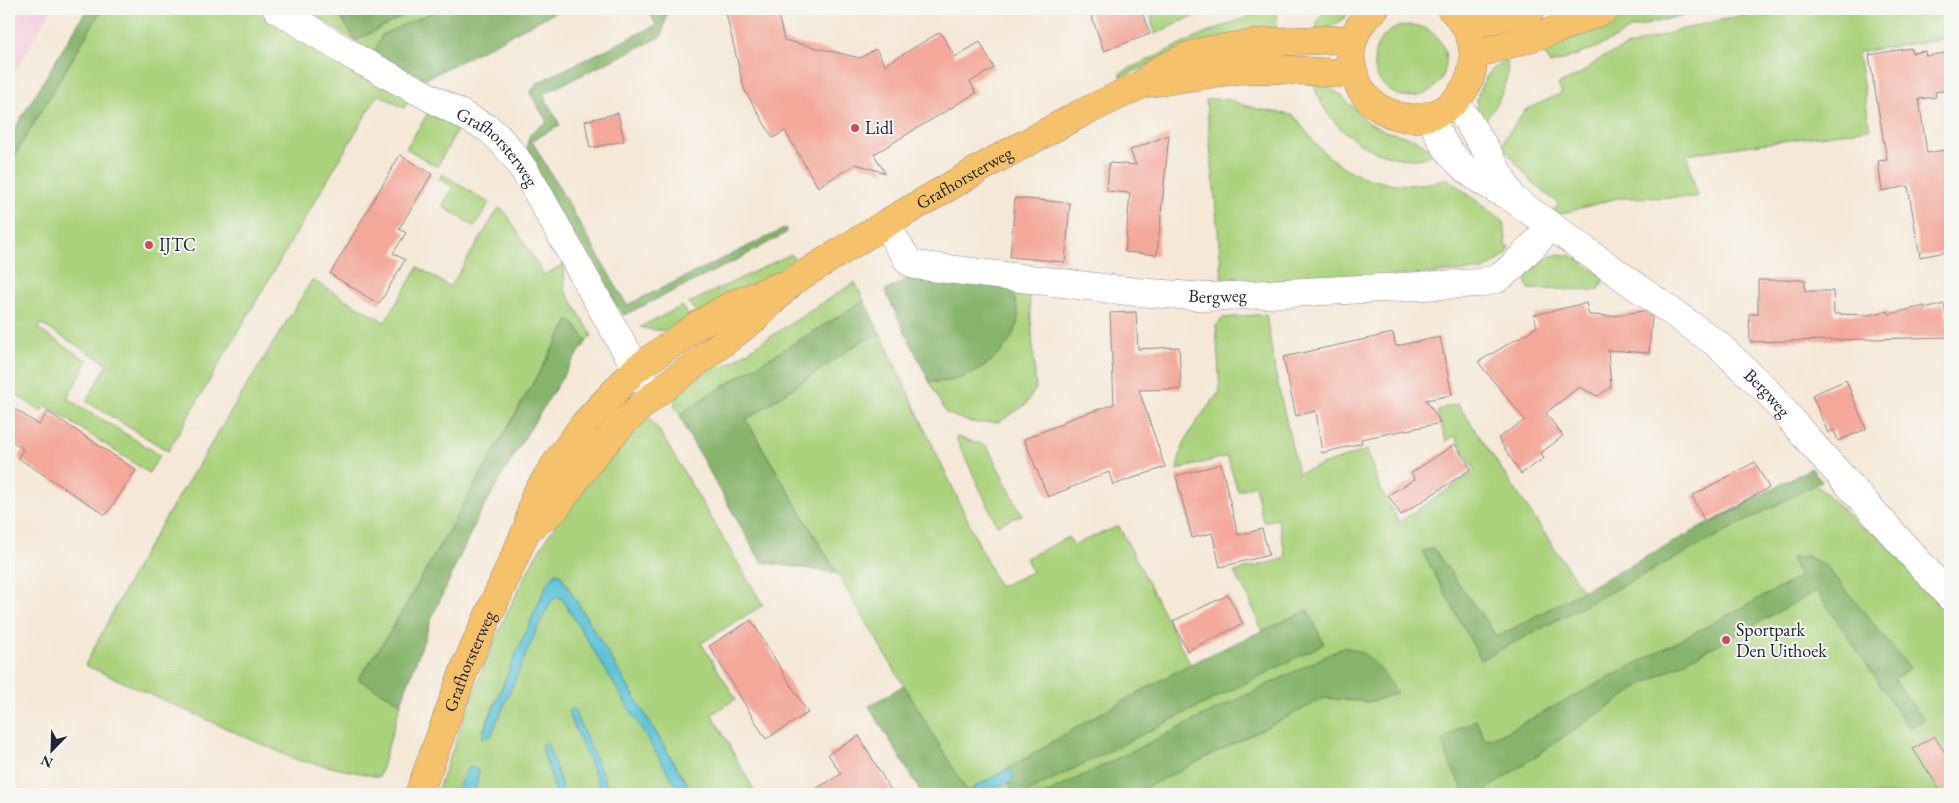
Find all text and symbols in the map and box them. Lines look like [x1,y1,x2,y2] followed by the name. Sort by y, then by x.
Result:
[452,102,544,191] street label: Grafhorsterweg
[865,116,893,139] place label: Lidl
[849,122,861,134] marker: Lidl
[912,141,1016,214] street label: Grafhorsterweg
[159,233,196,256] place label: IJTC
[143,239,155,251] marker: IJTC
[1188,283,1247,308] street label: Bergweg
[1739,363,1796,422] street label: Bergweg
[438,607,500,715] street label: Grafhorsterweg
[1736,618,1827,662] place label: Sportpark Den Uithoek
[1720,634,1732,646] marker: Sportpark Den Uithoek
[28,726,78,776] north arrow
[38,751,56,772] text: N

